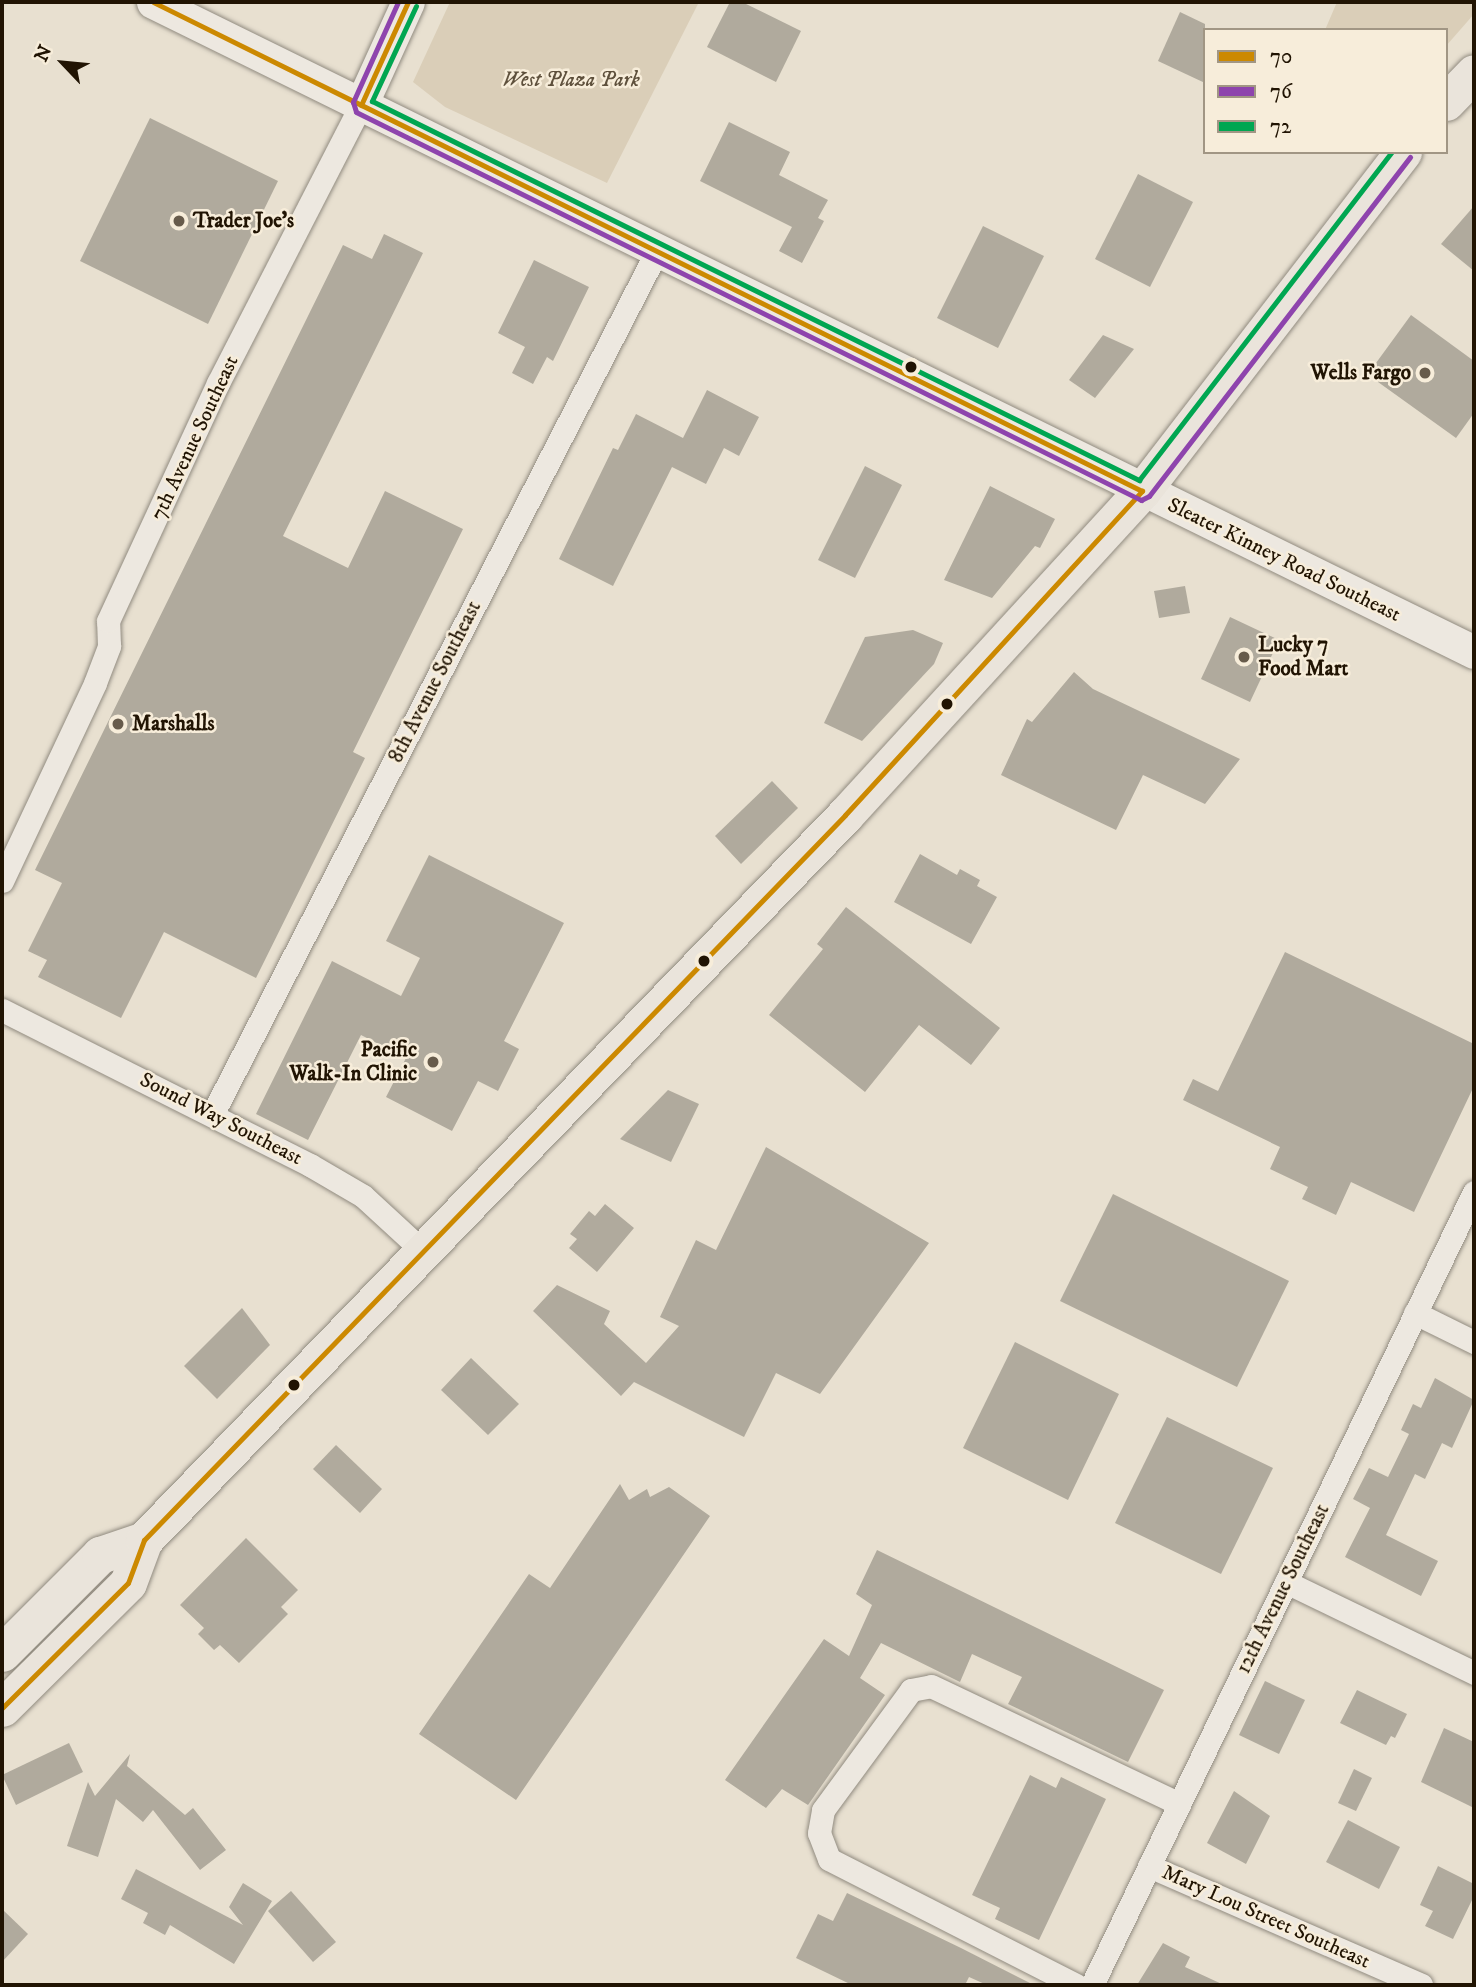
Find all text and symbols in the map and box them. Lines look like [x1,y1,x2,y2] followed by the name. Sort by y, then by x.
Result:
[28,28,98,98] north arrow
[1203,28,1448,154] legend
[30,42,57,66] text: N
[1270,44,1292,70] text: 70
[502,67,640,93] park label: West Plaza Park
[1270,79,1292,105] text: 76
[1270,114,1291,140] text: 72
[193,208,294,234] place label: Trader Joe's
[171,213,187,229] marker: Trader Joe's
[146,352,244,524] street label: 7th Avenue Southeast
[904,360,918,374] unlabelled marker
[1311,360,1411,386] place label: Wells Fargo
[1417,365,1433,381] marker: Wells Fargo
[1163,493,1405,627] street label: Sleater Kinney Road Southeast
[383,597,487,767] street label: 8th Avenue Southeast
[1258,632,1348,682] place label: Lucky 7 Food Mart
[1236,649,1252,665] marker: Lucky 7 Food Mart
[940,697,954,711] unlabelled marker
[132,711,215,737] place label: Marshalls
[110,716,126,732] marker: Marshalls
[697,954,711,968] unlabelled marker
[290,1037,417,1087] place label: Pacific Walk-In Clinic
[423,1052,443,1072] marker: Pacific Walk-In Clinic
[136,1067,306,1171] street label: Sound Way Southeast
[287,1378,301,1392] unlabelled marker
[1231,1500,1335,1678] street label: 12th Avenue Southeast
[1158,1860,1374,1974] street label: Mary Lou Street Southeast

